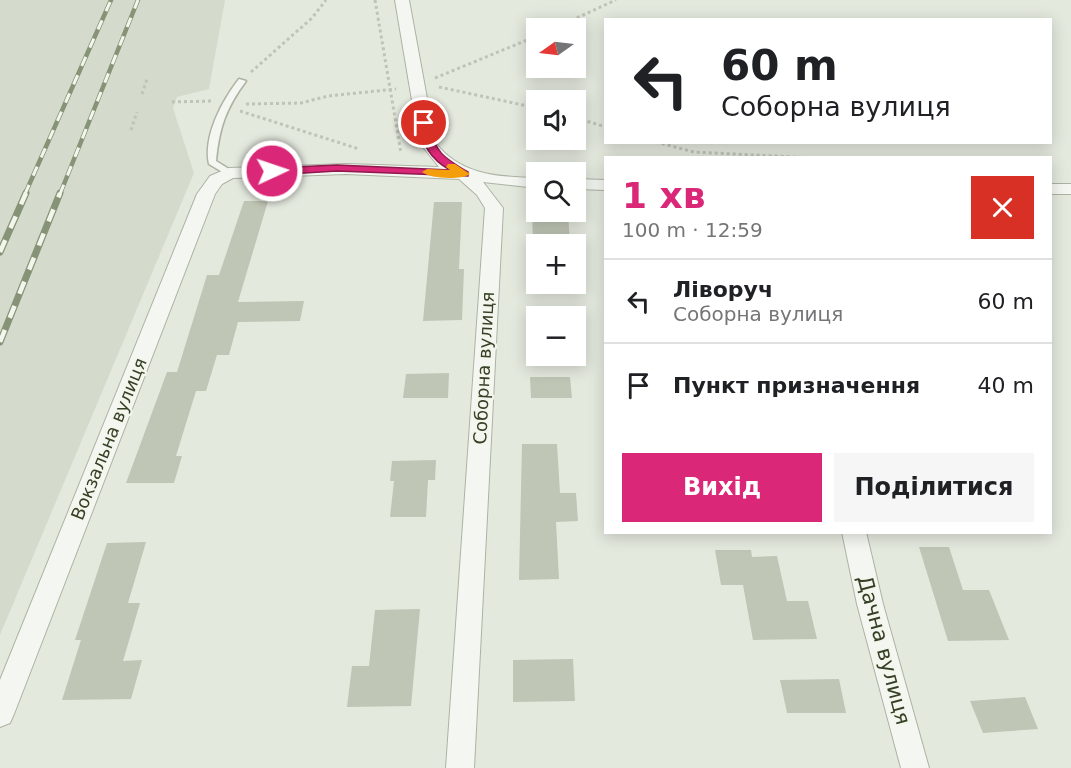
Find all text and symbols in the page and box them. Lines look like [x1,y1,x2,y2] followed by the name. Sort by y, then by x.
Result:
[526,18,586,78] north arrow
[526,18,586,366] map controls
[721,41,838,90] text: 60 m
[622,42,700,120] icon: left
[526,90,586,150] button: sound
[721,91,951,122] text: Соборна вулиця
[398,97,449,148] pin
[407,106,440,139] icon: arrive
[240,139,304,203] position arrow
[526,162,586,222] button: search
[622,175,706,216] text: 1 хв
[971,176,1034,239] button: close
[622,218,763,242] text: 100 m · 12:59
[526,234,586,294] button: +
[673,277,773,302] text: Ліворуч
[622,285,655,318] icon: left
[978,289,1034,314] text: 60 m
[469,291,498,445] street label: Соборна вулиця
[673,302,843,326] text: Соборна вулиця
[526,306,586,366] button: −
[66,355,151,523] street label: Вокзальна вулиця
[622,369,655,402] icon: arrive
[673,373,920,398] text: Пункт призначення
[978,373,1034,398] text: 40 m
[622,453,822,522] button: Вихід
[834,453,1034,522] button: Поділитися
[853,573,915,727] street label: Дачна вулиця

